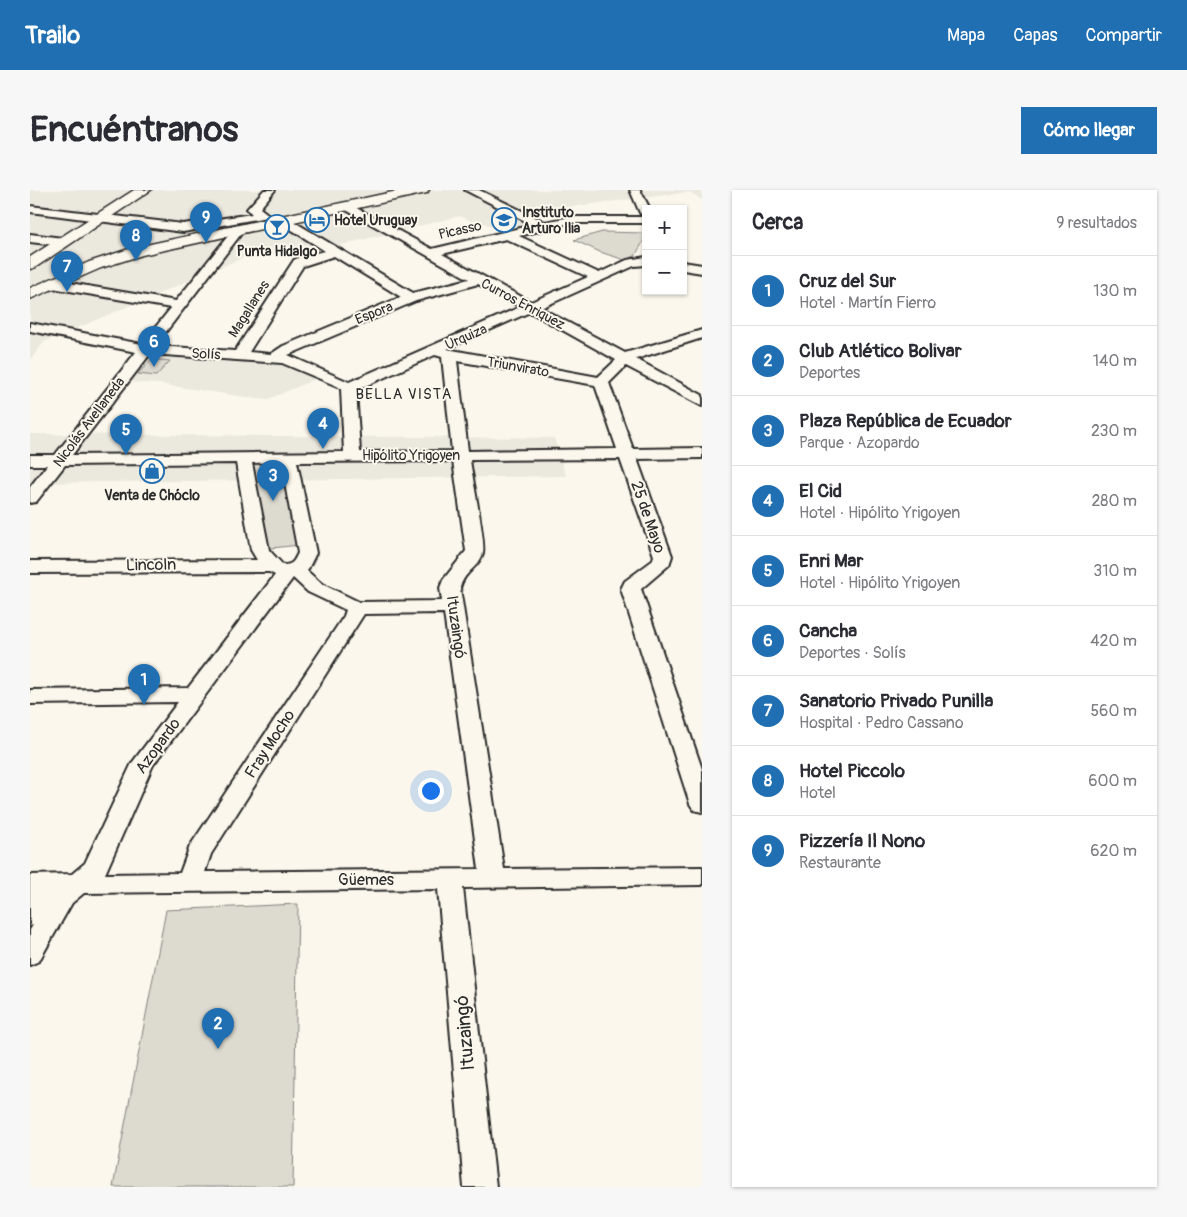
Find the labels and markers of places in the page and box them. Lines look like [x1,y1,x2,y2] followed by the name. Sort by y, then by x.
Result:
[190,202,222,243] pin: 9
[522,204,581,237] place label: Instituto Arturo Ilia
[304,207,330,233] hotel icon: Hotel Uruguay
[491,207,517,233] school or university icon: Instituto Arturo Ilia
[334,212,417,229] place label: Hotel Uruguay
[264,214,290,240] bar icon: Punta Hidalgo
[120,220,152,261] pin: 8
[237,243,318,260] place label: Punta Hidalgo
[51,251,83,292] pin: 7
[138,326,170,367] pin: 6
[307,408,339,449] pin: 4
[110,414,142,455] pin: 5
[139,458,165,484] shop icon: Venta de Chóclo
[257,460,289,501] pin: 3
[104,487,200,504] place label: Venta de Chóclo
[128,664,160,705] pin: 1
[202,1008,234,1049] pin: 2

